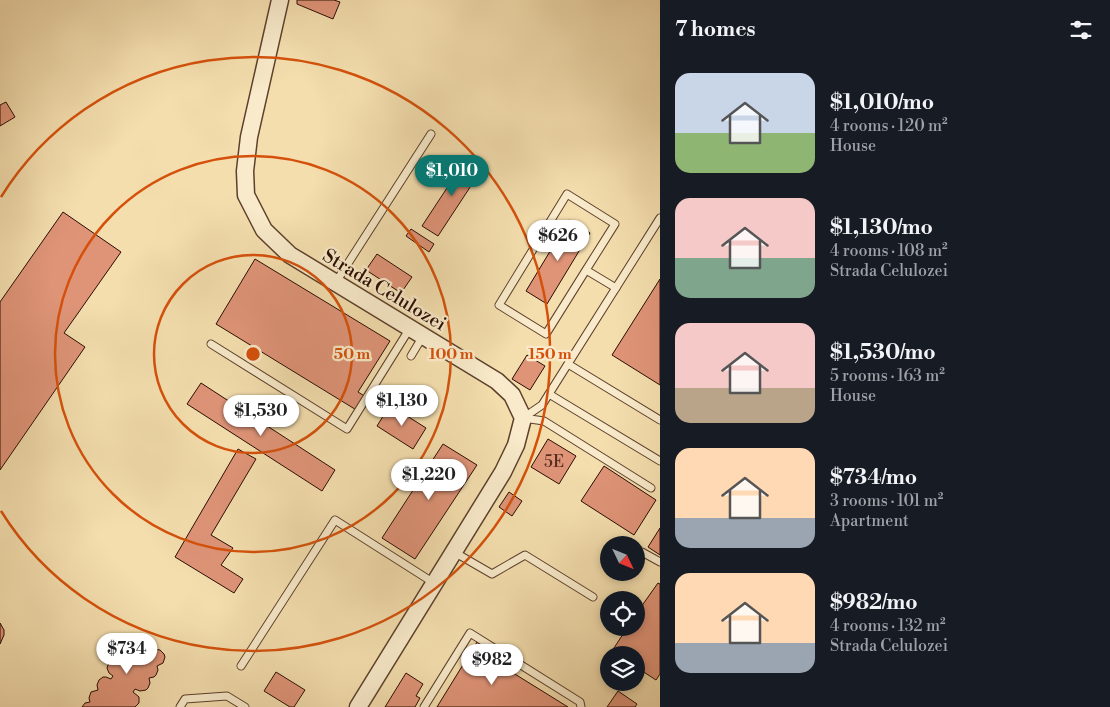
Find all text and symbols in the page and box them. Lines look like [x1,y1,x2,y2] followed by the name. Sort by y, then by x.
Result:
[1067,16,1095,44] icon: filters
[675,17,756,43] text: 7 homes
[830,90,934,116] text: $1,010/mo
[715,93,775,153] icon: home
[830,116,948,136] text: 4 rooms · 120 m²
[830,136,876,156] text: House
[411,154,493,197] pin: $1,010
[426,161,478,181] text: $1,010
[830,215,933,241] text: $1,130/mo
[715,218,775,278] icon: home
[528,220,588,262] pin: $626
[538,226,578,246] text: $626
[830,241,948,261] text: 4 rooms · 108 m²
[318,243,451,336] street label: Strada Celulozei
[830,261,948,281] text: Strada Celulozei
[830,340,936,366] text: $1,530/mo
[715,343,775,403] icon: home
[244,345,262,363] centre of rings
[334,345,370,364] text: 50 m
[429,345,474,364] text: 100 m
[528,345,572,364] text: 150 m
[830,366,945,386] text: 5 rooms · 163 m²
[361,384,443,427] pin: $1,130
[830,386,876,406] text: House
[376,391,428,411] text: $1,130
[220,394,302,437] pin: $1,530
[234,401,288,421] text: $1,530
[544,452,564,472] house number: 5E
[388,458,470,501] pin: $1,220
[402,465,456,485] text: $1,220
[830,465,917,491] text: $734/mo
[715,468,775,528] icon: home
[830,491,943,511] text: 3 rooms · 101 m²
[830,511,909,531] text: Apartment
[600,536,645,581] north arrow
[600,536,645,691] map controls
[830,590,918,616] text: $982/mo
[600,591,645,636] button: locate
[715,593,775,653] icon: home
[830,616,946,636] text: 4 rooms · 132 m²
[97,632,157,675] pin: $734
[830,636,948,656] text: Strada Celulozei
[107,639,147,659] text: $734
[462,644,522,686] pin: $982
[600,646,645,691] button: layers
[472,650,512,670] text: $982

